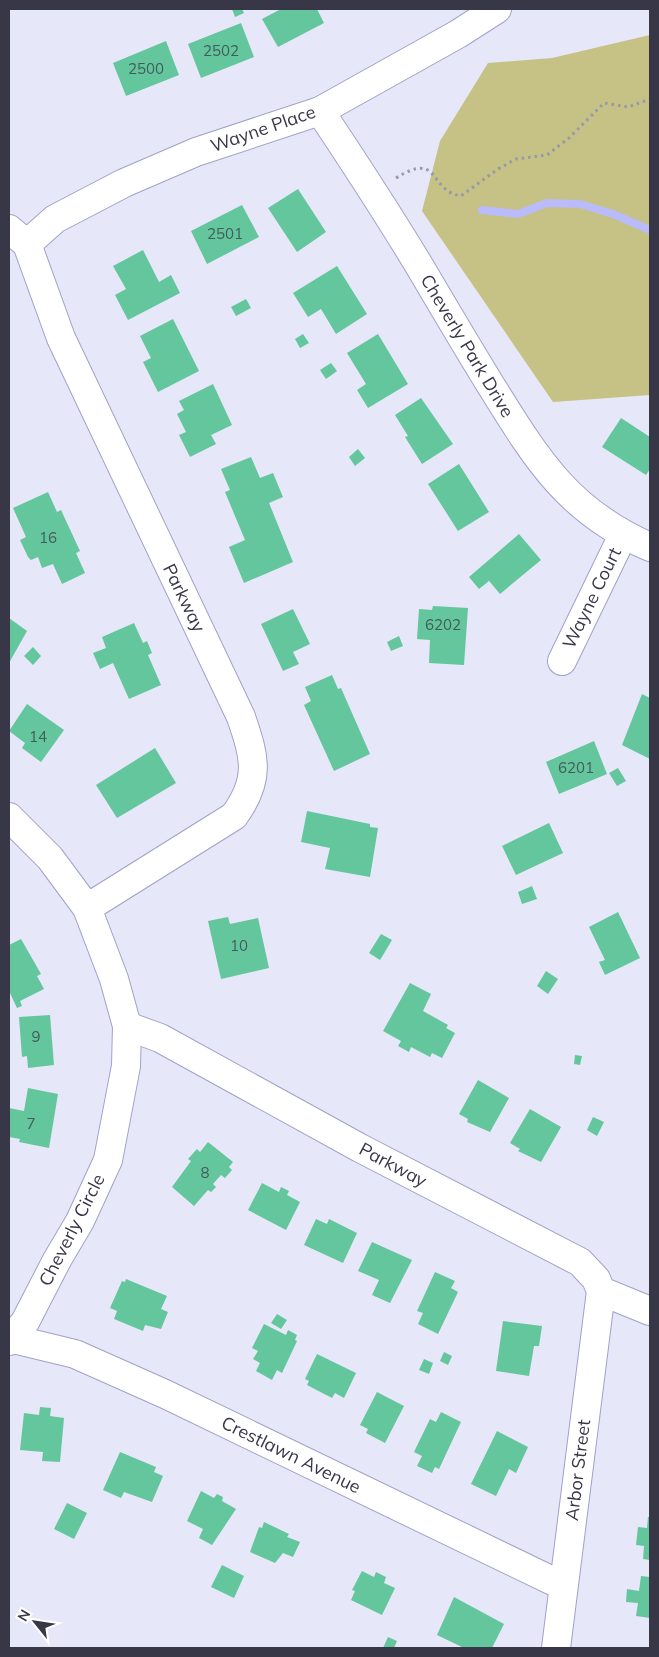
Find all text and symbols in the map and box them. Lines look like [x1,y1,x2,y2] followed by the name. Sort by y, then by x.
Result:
[203,41,239,60] house number: 2502
[128,59,164,78] house number: 2500
[207,100,318,157] street label: Wayne Place
[207,224,243,243] house number: 2501
[416,270,519,421] street label: Cheverly Park Drive
[39,528,57,547] house number: 16
[557,543,626,652] street label: Wayne Court
[158,560,211,636] street label: Parkway
[425,615,461,634] house number: 6202
[29,727,47,746] house number: 14
[558,758,594,777] house number: 6201
[230,936,248,955] house number: 10
[31,1027,41,1046] house number: 9
[26,1114,36,1133] house number: 7
[355,1137,431,1192] street label: Parkway
[200,1163,210,1182] house number: 8
[33,1170,110,1290] street label: Cheverly Circle
[218,1411,365,1498] street label: Crestlawn Avenue
[560,1418,595,1522] street label: Arbor Street
[10,1597,60,1647] north arrow
[13,1606,34,1625] text: N

